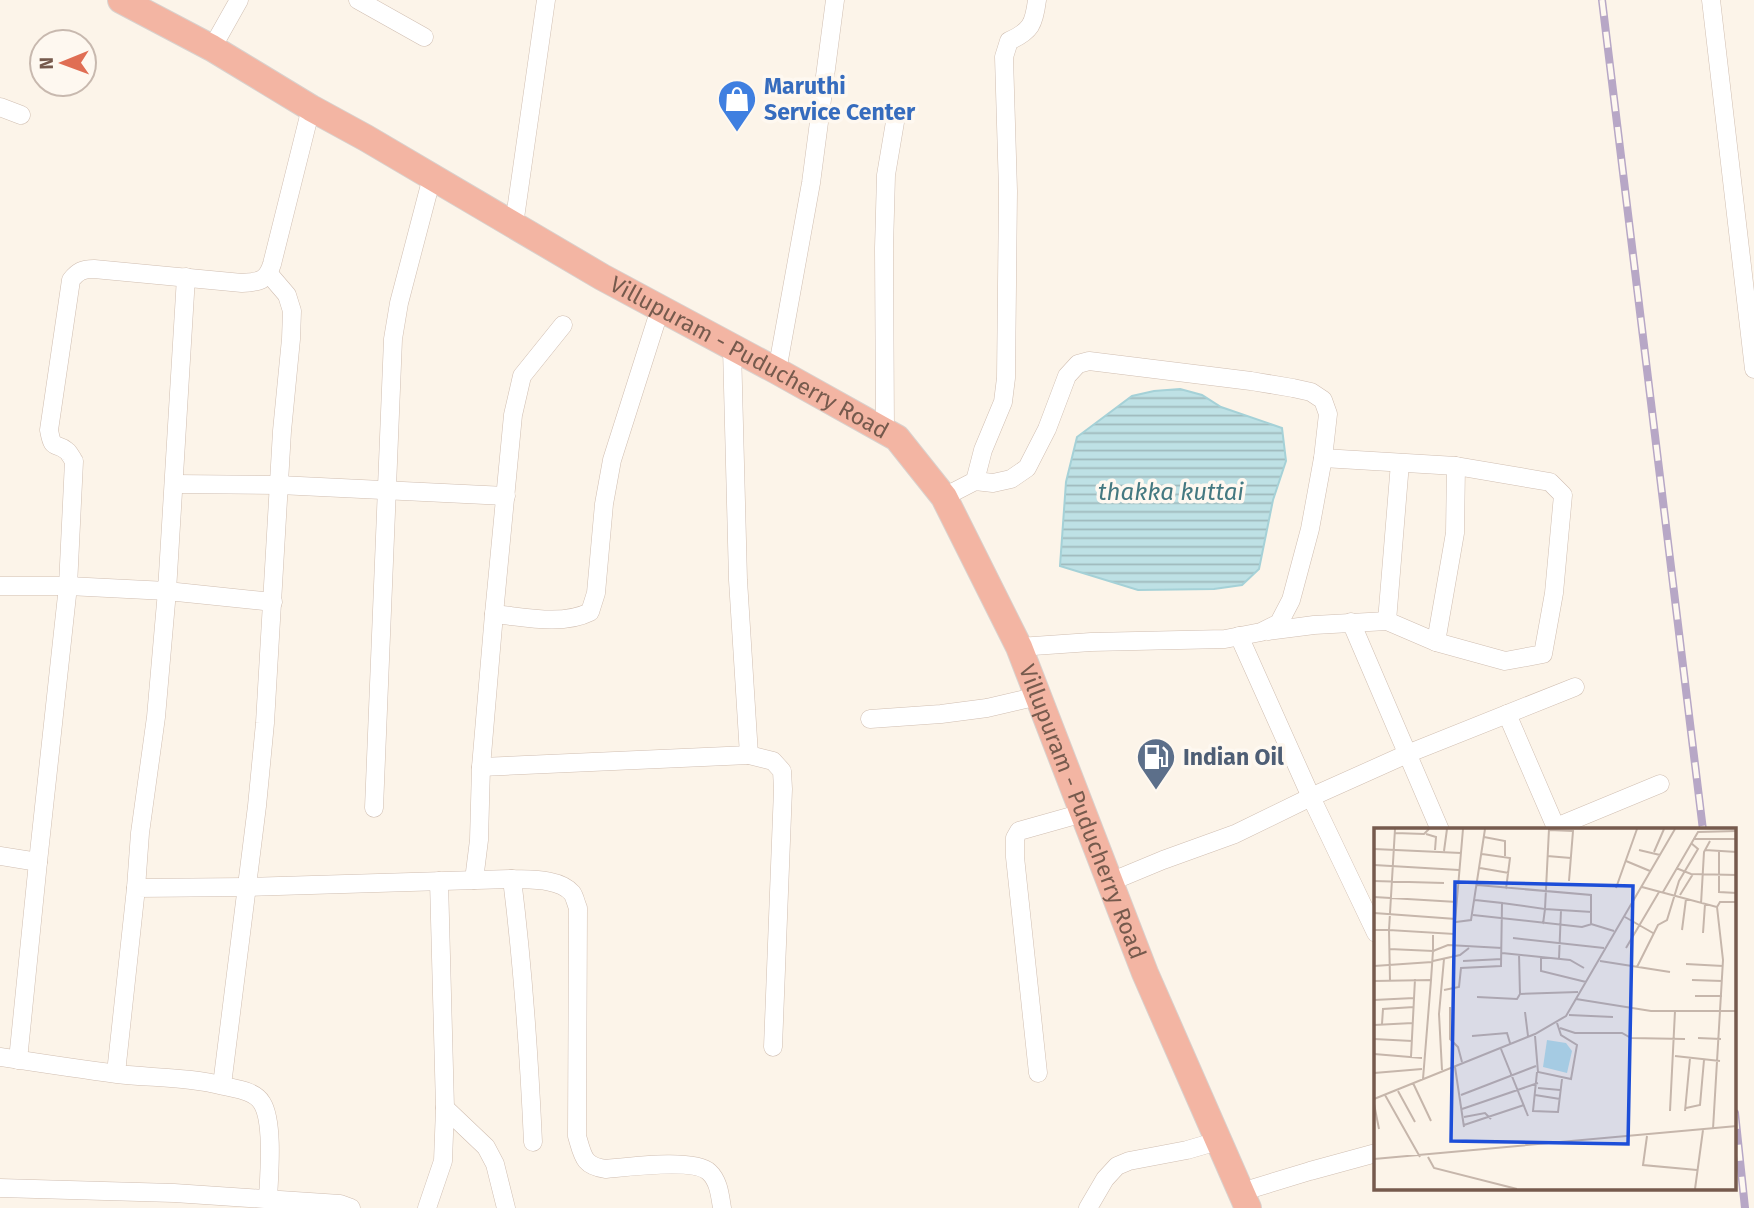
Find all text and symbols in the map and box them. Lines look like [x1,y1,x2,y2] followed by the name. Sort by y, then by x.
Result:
[28,28,98,98] north arrow
[35,57,58,70] text: N
[764,72,916,126] place label: Maruthi Service Center
[716,78,758,133] shop icon: Maruthi Service Center
[605,270,894,445] street label: Villupuram - Puducherry Road
[1098,478,1244,506] water label: thakka kuttai
[1013,660,1152,963] street label: Villupuram - Puducherry Road
[1135,736,1177,791] fuel station icon: Indian Oil
[1183,743,1284,771] place label: Indian Oil
[1374,828,1736,1190] inset map

